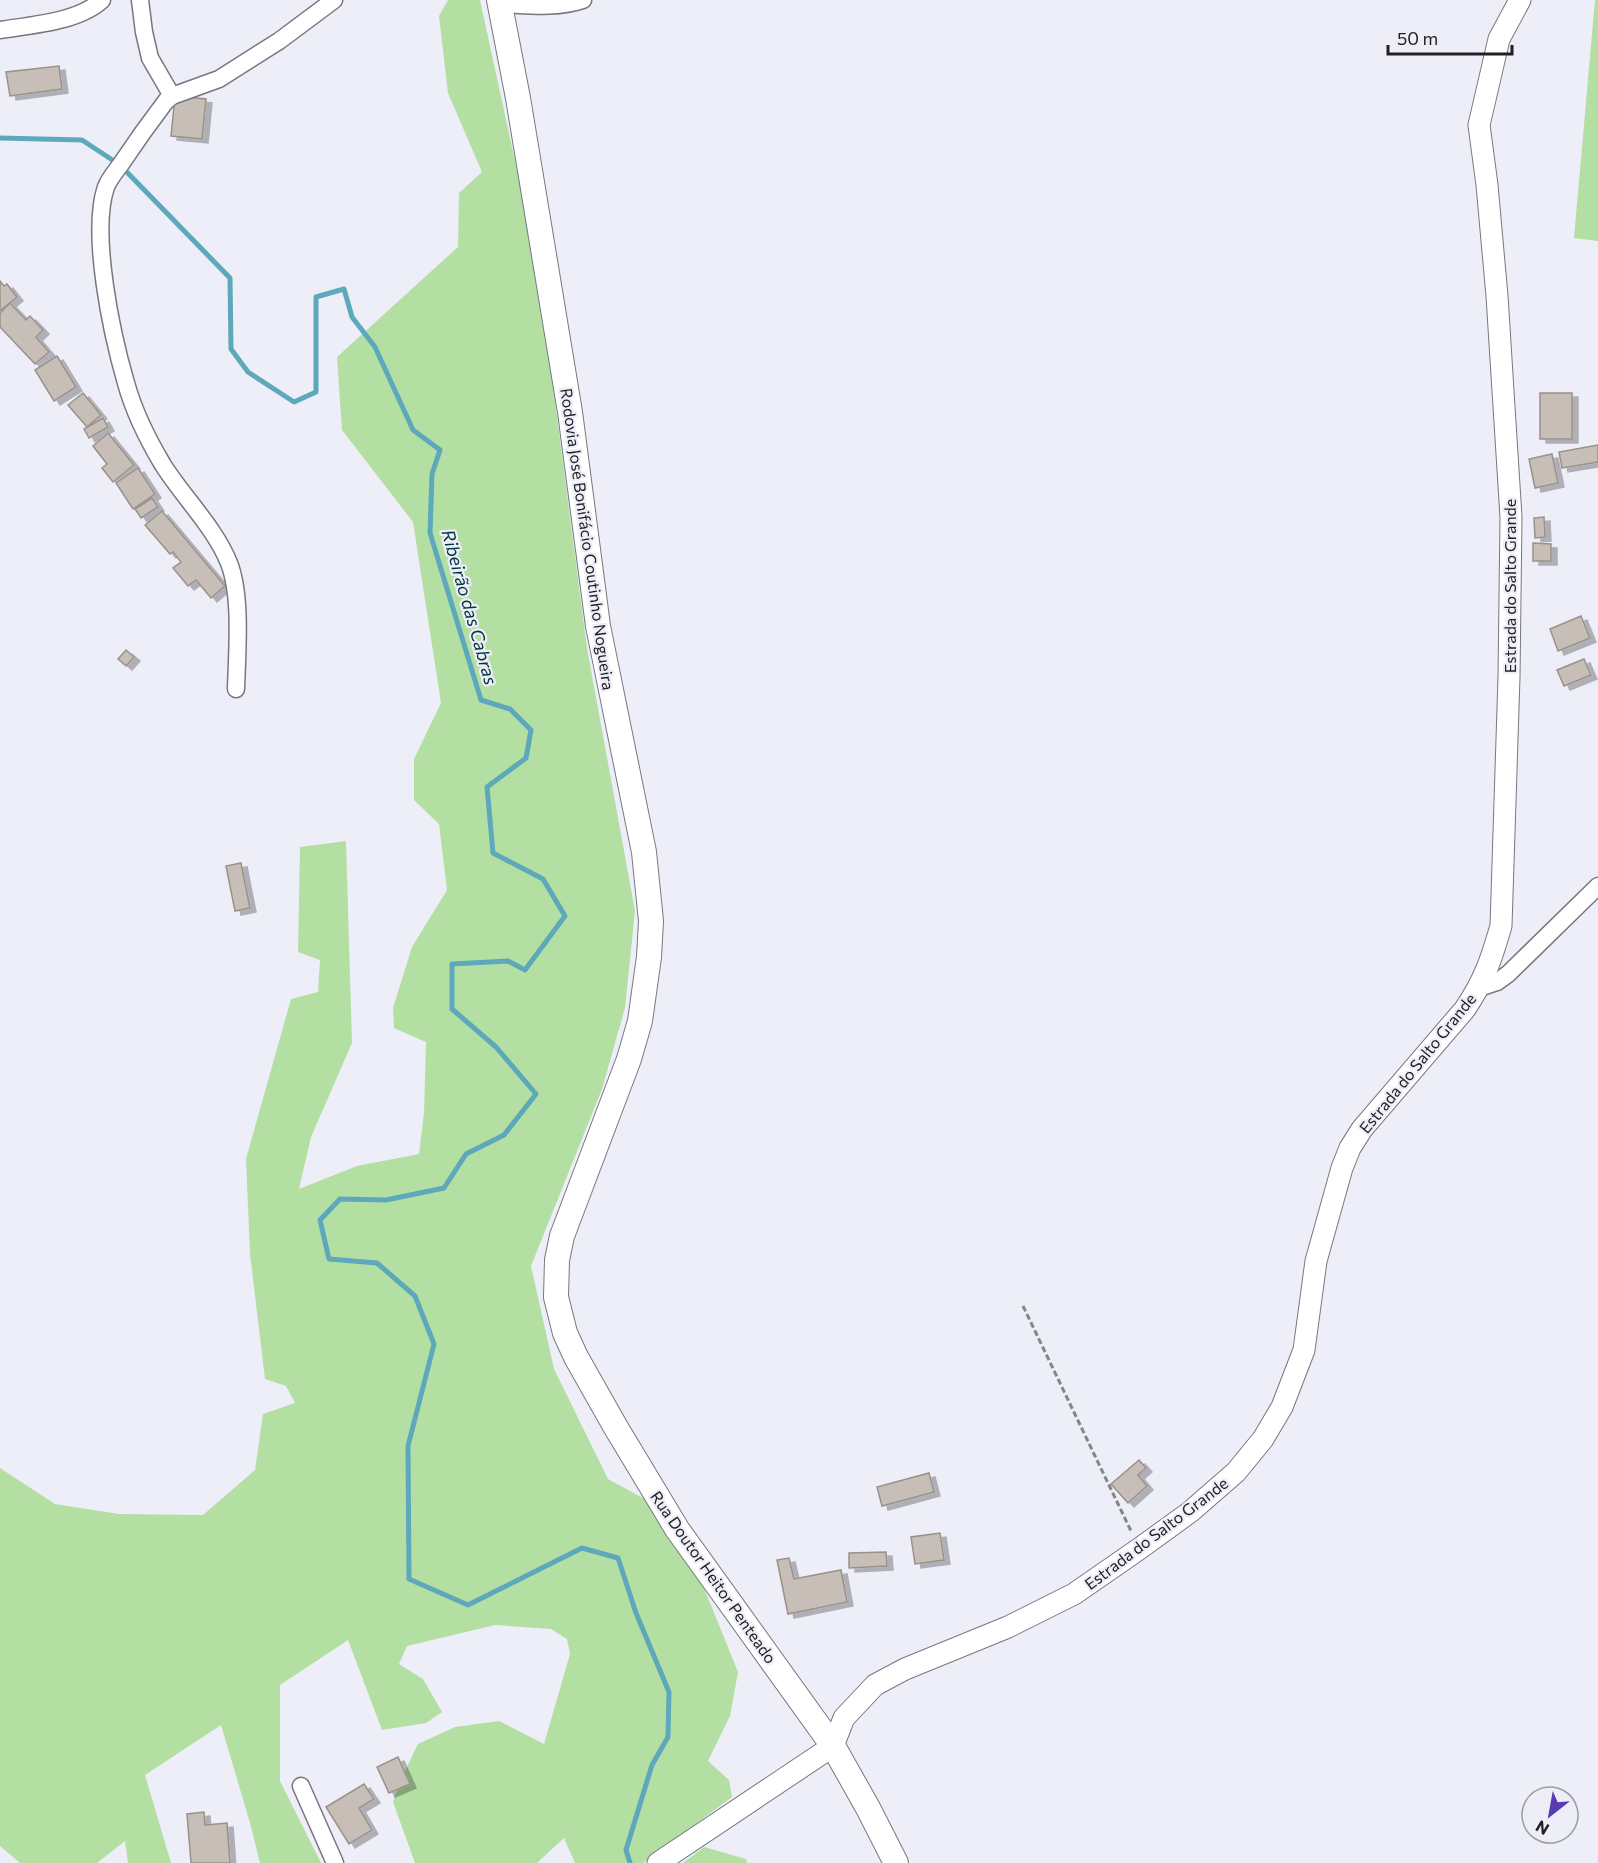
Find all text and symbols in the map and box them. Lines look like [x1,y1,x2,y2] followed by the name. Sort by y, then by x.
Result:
[1388,18,1512,56] scale bar
[1397,27,1438,49] text: 50 m
[557,387,619,691] street label: Rodovia José Bonifácio Coutinho Nogueira
[1500,499,1519,673] street label: Estrada do Salto Grande
[437,527,503,687] water label: Ribeirão das Cabras
[1355,989,1479,1137] street label: Estrada do Salto Grande
[1081,1473,1231,1593] street label: Estrada do Salto Grande
[647,1487,781,1667] street label: Rua Doutor Heitor Penteado
[1520,1785,1580,1845] north arrow
[1532,1817,1552,1840] text: N

